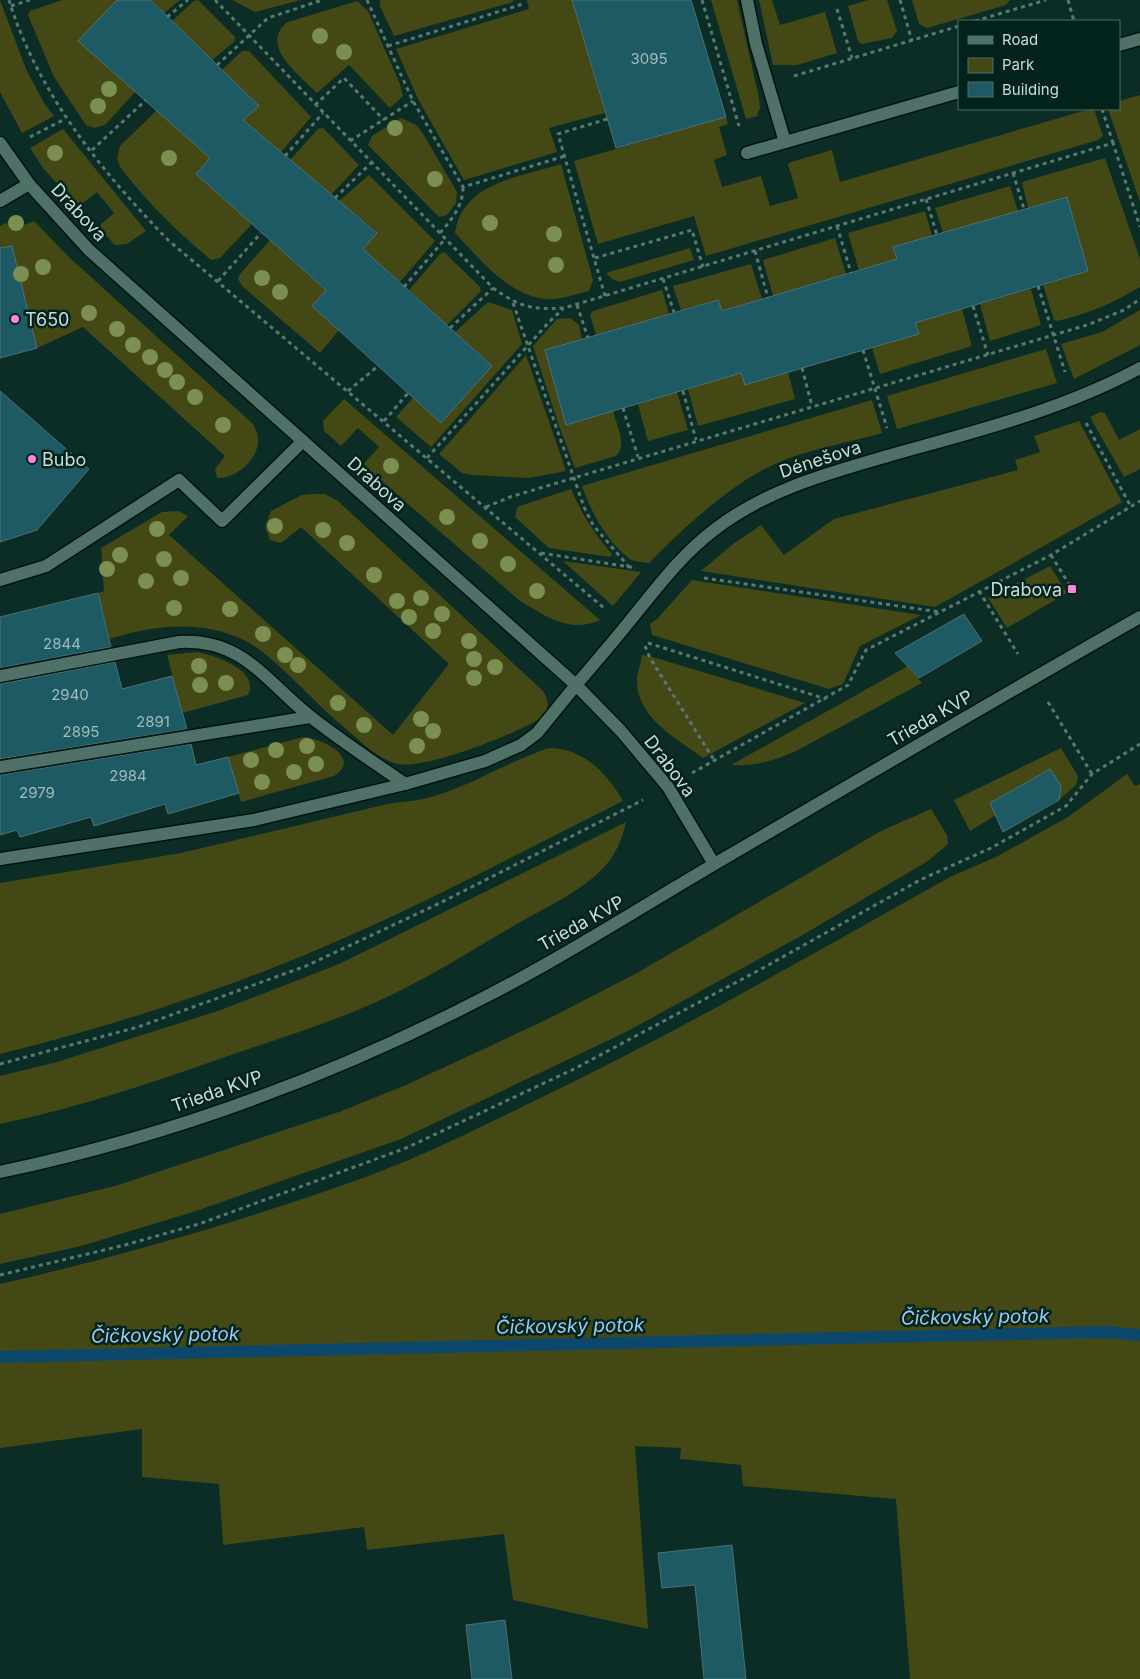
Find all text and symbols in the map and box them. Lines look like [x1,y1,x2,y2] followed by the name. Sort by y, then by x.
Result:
[958,20,1120,110] legend
[1002,30,1038,49] text: Road
[630,49,668,68] house number: 3095
[1002,55,1035,74] text: Park
[1002,80,1059,99] text: Building
[47,179,111,245] street label: Drabova
[25,309,69,330] place label: T650
[9,313,21,325] marker: T650
[776,436,864,482] street label: Dénešova
[42,449,86,470] place label: Bubo
[343,452,411,516] street label: Drabova
[26,453,38,465] marker: Bubo
[991,579,1062,600] place label: Drabova
[1066,583,1078,595] marker: Drabova
[43,634,81,653] house number: 2844
[51,685,89,704] house number: 2940
[884,685,976,751] street label: Trieda KVP
[136,712,170,731] house number: 2891
[63,722,99,741] house number: 2895
[640,731,700,801] street label: Drabova
[109,766,147,785] house number: 2984
[19,783,55,802] house number: 2979
[534,891,628,955] street label: Trieda KVP
[169,1066,265,1116] street label: Trieda KVP
[901,1304,1050,1330] water label: Čičkovský potok
[496,1313,645,1339] water label: Čičkovský potok
[91,1322,240,1348] water label: Čičkovský potok

